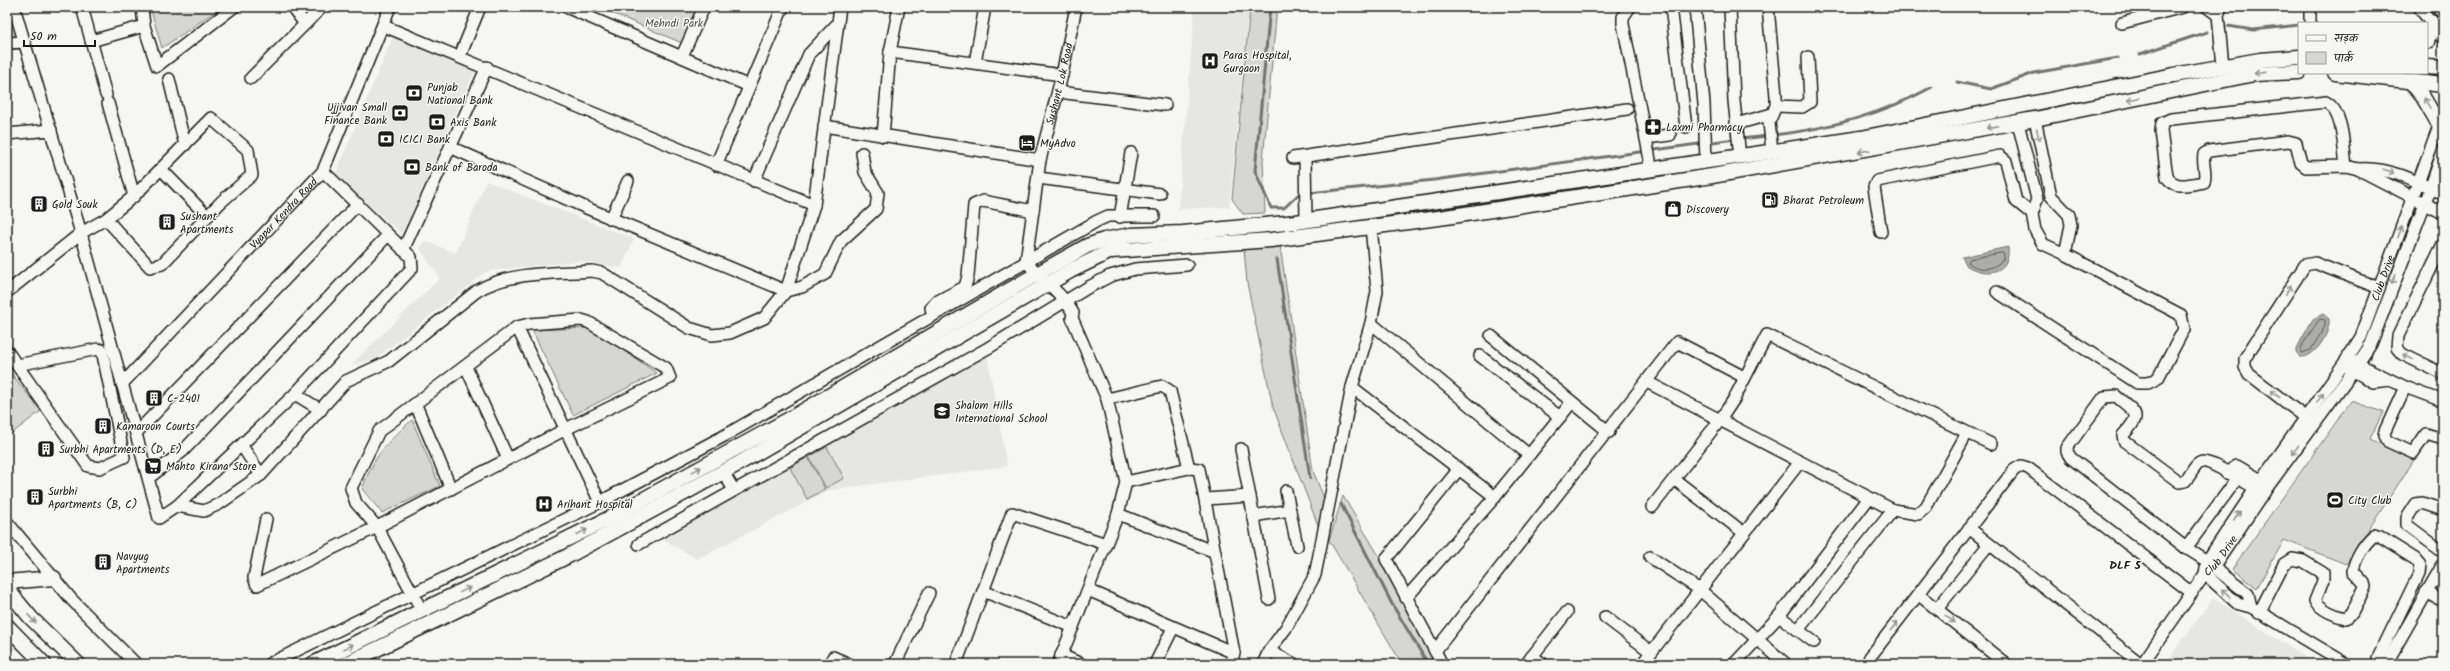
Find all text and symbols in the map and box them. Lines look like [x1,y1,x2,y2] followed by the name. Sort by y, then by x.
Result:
[645,15,704,33] park label: Mehndi Park
[24,22,95,48] scale bar
[2298,22,2428,74] legend
[30,27,57,46] text: 50 m
[2334,29,2360,48] text: सड़क
[1041,41,1079,127] street label: Sushant Lok Road
[1223,47,1292,78] place label: Paras Hospital, Gurgaon
[2333,49,2355,68] text: पार्क
[1200,51,1220,71] hospital icon: Paras Hospital, Gurgaon
[2254,69,2267,77] one-way arrow
[427,79,494,110] place label: Punjab National Bank
[404,83,424,103] bank icon: Punjab National Bank
[2127,95,2140,103] one-way arrow
[2422,97,2430,109] one-way arrow
[324,99,388,130] place label: Ujjivan Small Finance Bank
[390,103,410,123] bank icon: Ujjivan Small Finance Bank
[427,112,447,132] bank icon: Axis Bank
[450,114,497,132] place label: Axis Bank
[1643,117,1663,137] pharmacy icon: Laxmi Pharmacy
[1666,119,1743,137] place label: Laxmi Pharmacy
[1985,124,1998,132] one-way arrow
[2035,128,2043,141] one-way arrow
[376,129,396,149] bank icon: ICICI Bank
[399,131,451,149] place label: ICICI Bank
[1017,133,1037,153] hotel icon: MyAdvo
[1040,135,1076,153] place label: MyAdvo
[1858,147,1871,155] one-way arrow
[402,157,422,177] bank icon: Bank of Baroda
[425,159,498,177] place label: Bank of Baroda
[2382,168,2395,175] one-way arrow
[246,173,323,254] street label: Vyapar Kendra Road
[1760,190,1780,210] fuel station icon: Bharat Petroleum
[1783,192,1864,210] place label: Bharat Petroleum
[29,194,49,214] building icon: Gold Souk
[52,196,98,214] place label: Gold Souk
[1663,199,1683,219] shop icon: Discovery
[1686,201,1730,219] place label: Discovery
[180,208,234,239] place label: Sushant Apartments
[157,212,177,232] building icon: Sushant Apartments
[2396,226,2404,238] one-way arrow
[2367,253,2400,304] street label: Club Drive
[2390,273,2398,285] one-way arrow
[2284,284,2292,296] one-way arrow
[2402,353,2414,360] one-way arrow
[144,388,164,408] building icon: C-2401
[167,390,200,408] place label: C-2401
[2269,390,2280,398] one-way arrow
[2316,393,2324,404] one-way arrow
[955,397,1048,428] place label: Shalom Hills International School
[932,401,952,421] school or university icon: Shalom Hills International School
[93,416,113,436] building icon: Kamaroon Courts
[116,418,195,436] place label: Kamaroon Courts
[36,439,56,459] building icon: Surbhi Apartments (D, E)
[59,441,182,459] place label: Surbhi Apartments (D, E)
[2291,445,2299,456] one-way arrow
[143,456,163,476] supermarket icon: Mahto Kirana Store
[166,458,256,476] place label: Mahto Kirana Store
[690,466,702,474] one-way arrow
[48,483,137,514] place label: Surbhi Apartments (B, C)
[25,487,45,507] building icon: Surbhi Apartments (B, C)
[2325,490,2345,510] sports icon: City Club
[2348,492,2392,510] place label: City Club
[534,494,554,514] hospital icon: Arihant Hospital
[557,496,633,514] place label: Arihant Hospital
[2233,511,2241,522] one-way arrow
[575,528,587,535] one-way arrow
[2200,532,2243,581] street label: Club Drive
[116,548,170,579] place label: Navyug Apartments
[93,552,113,572] building icon: Navyug Apartments
[2109,556,2142,575] district label: DLF 5
[459,586,471,593] one-way arrow
[2221,589,2232,598] one-way arrow
[27,614,36,624] one-way arrow
[1944,615,1955,624] one-way arrow
[1890,621,1899,632] one-way arrow
[342,643,354,650] one-way arrow

